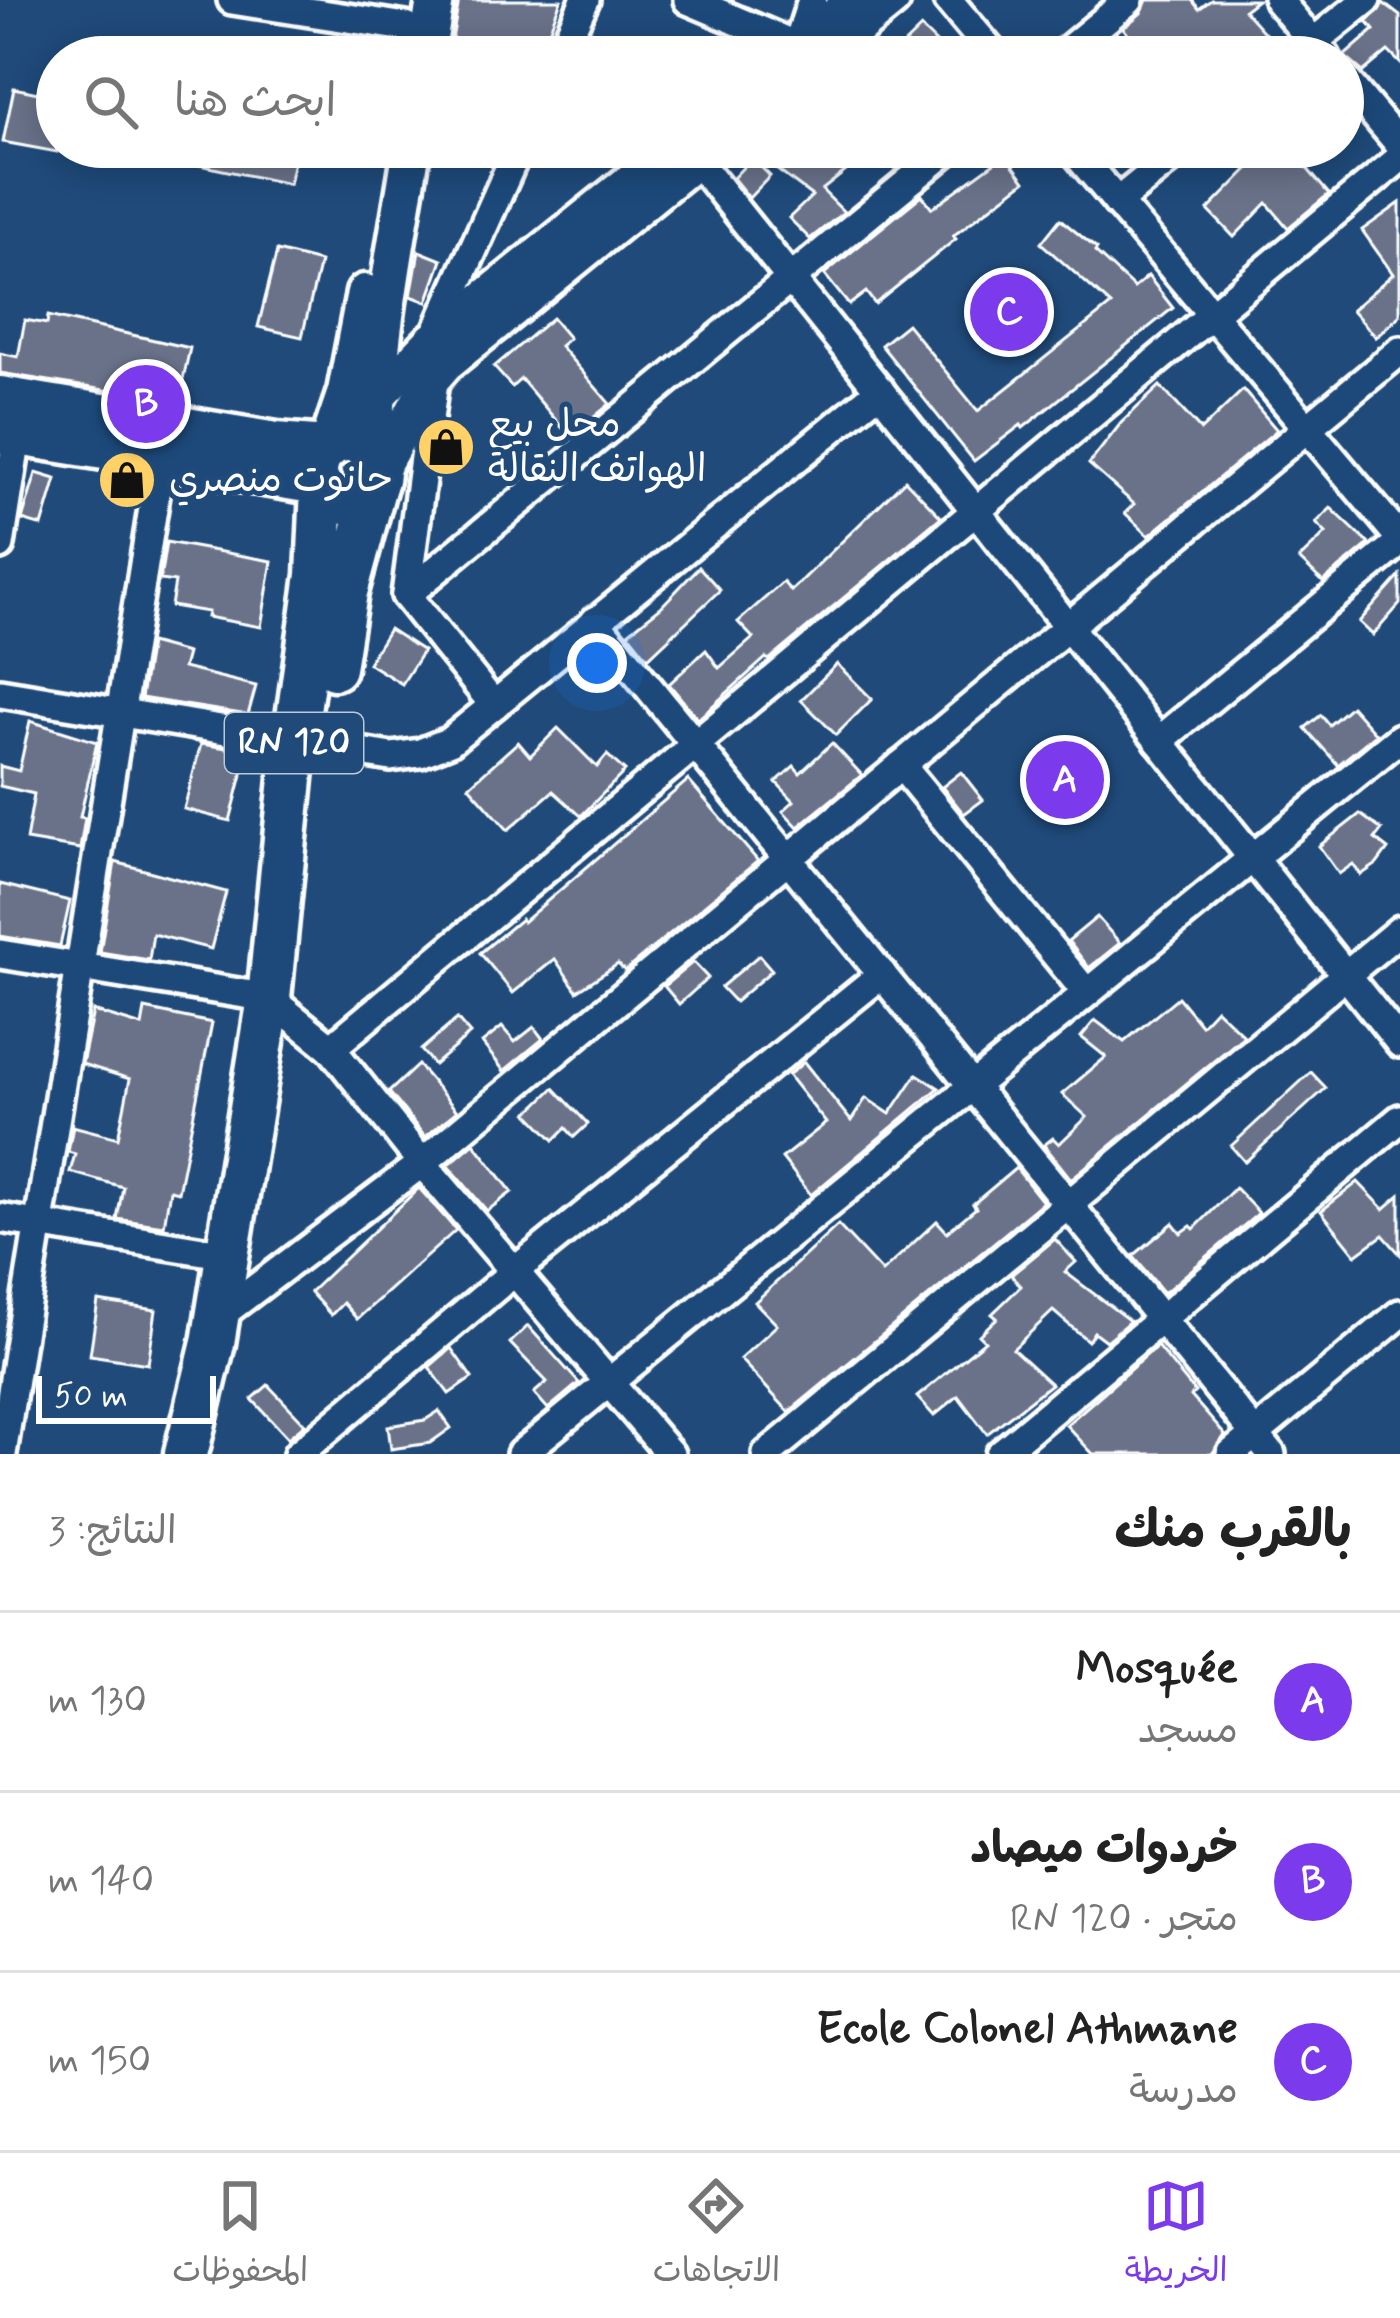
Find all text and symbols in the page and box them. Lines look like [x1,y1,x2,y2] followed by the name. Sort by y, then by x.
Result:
[36,36,1364,168] search box
[78,69,144,135] icon: search
[174,73,337,132] text: ابحث هنا
[970,267,1048,357] pin: C
[107,359,185,449] pin: B
[488,400,706,496] place label: محل بيع الهواتف النقالة
[415,416,477,478] shop icon: محل بيع الهواتف النقالة
[96,449,158,511] shop icon: حانوت منصري
[169,455,392,506] place label: حانوت منصري
[567,633,627,693] your location
[225,713,363,773] road number: RN 120
[1026,735,1104,825] pin: A
[36,1370,216,1423] scale bar
[54,1375,128,1419] text: 50 m
[1115,1499,1352,1565] text: بالقرب منك
[48,1507,177,1558] text: النتائج: 3
[1076,1640,1238,1699] text: Mosquée
[48,1676,147,1727] text: 130 m
[1300,1676,1326,1727] text: A
[1138,1706,1238,1757] text: مسجد
[971,1820,1238,1879] text: خردوات ميصاد
[48,1856,154,1907] text: 140 m
[1301,1856,1325,1907] text: B
[1010,1894,1238,1945] text: متجر · RN 120
[816,2000,1238,2059] text: Ecole Colonel Athmane
[48,2036,151,2087] text: 150 m
[1299,2036,1327,2087] text: C
[1129,2066,1238,2117] text: مدرسة
[172,2173,308,2299] tab: المحفوظات
[653,2173,780,2299] tab: الاتجاهات
[1125,2173,1228,2299] tab: الخريطة

